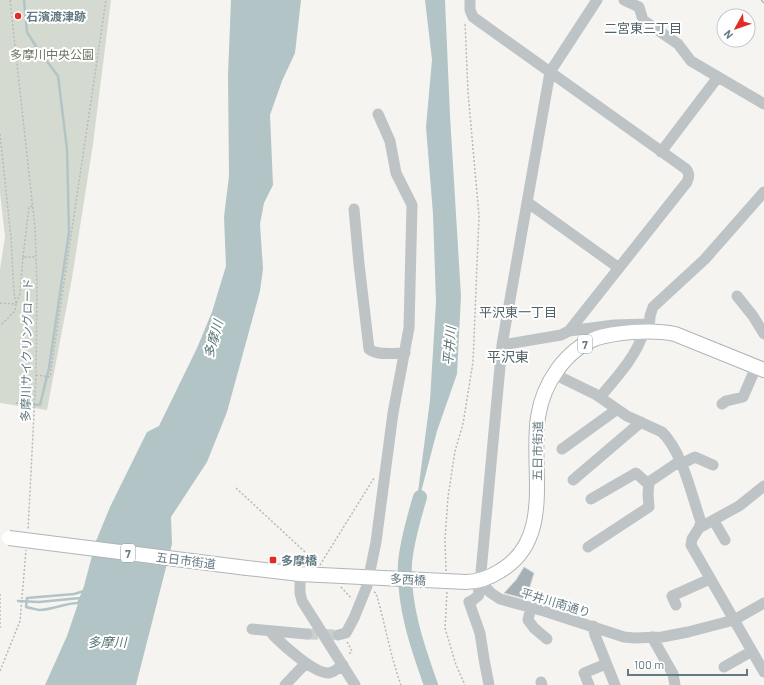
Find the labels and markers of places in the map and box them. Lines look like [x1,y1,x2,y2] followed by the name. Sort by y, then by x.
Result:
[26,9,86,23] place label: 石濱渡津跡
[13,11,23,21] marker: 石濱渡津跡
[281,553,318,567] place label: 多摩橋
[268,555,278,565] marker: 多摩橋

